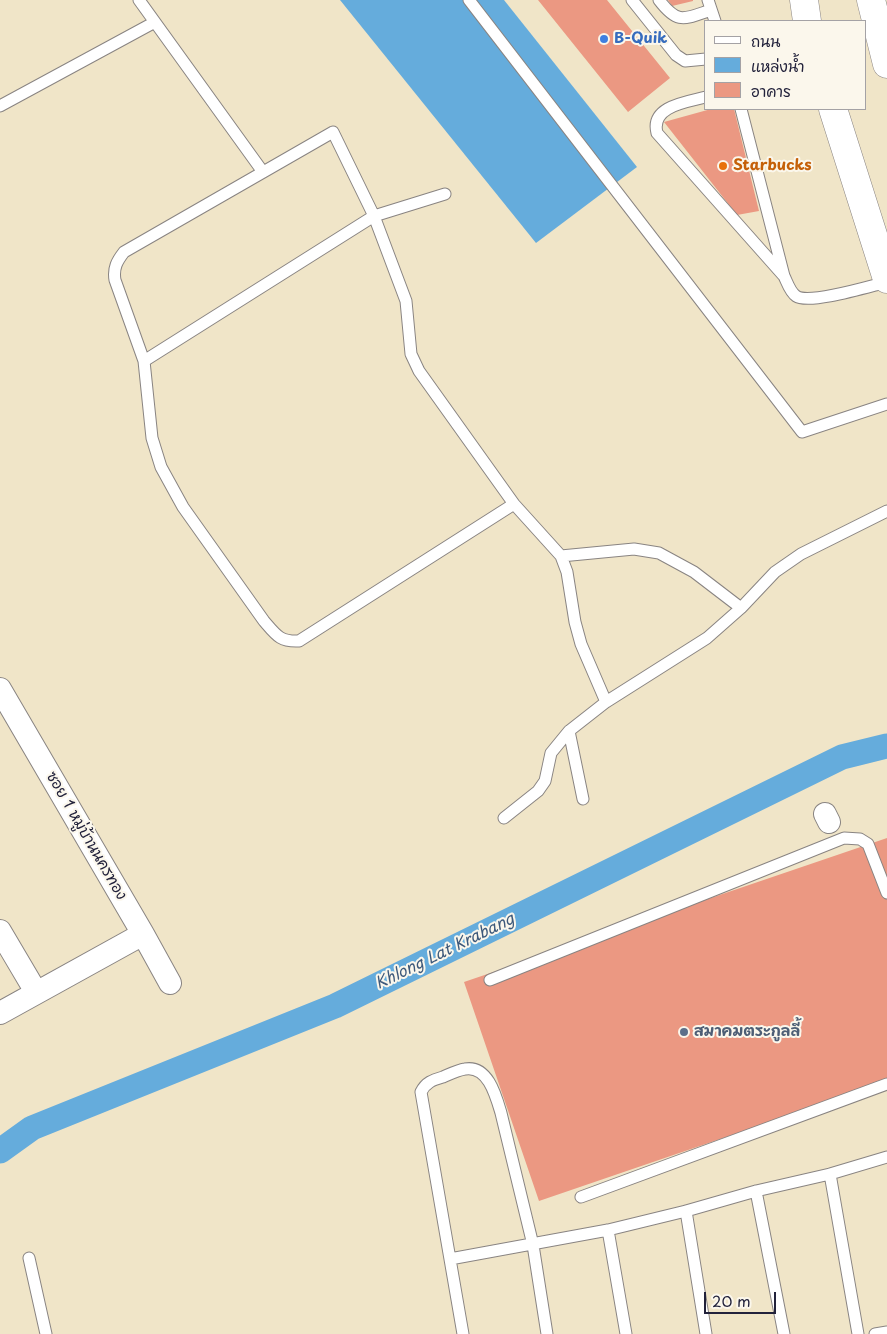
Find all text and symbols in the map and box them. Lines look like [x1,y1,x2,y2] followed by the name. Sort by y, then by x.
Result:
[704,20,867,110] legend
[751,29,780,52] text: ถนน
[614,30,667,48] place label: B-Quik
[598,33,610,45] marker: B-Quik
[751,54,805,77] text: แหล่งน้ำ
[751,79,791,102] text: อาคาร
[733,157,812,175] place label: Starbucks
[717,160,729,172] marker: Starbucks
[42,769,130,903] street label: ซอย 1 หมู่บ้านนครทอง
[372,910,518,994] water label: Khlong Lat Krabang
[694,1023,800,1041] place label: สมาคมตระกูลลี้
[678,1026,690,1038] marker: สมาคมตระกูลลี้
[707,1282,780,1314] scale bar
[712,1289,751,1312] text: 20 m

